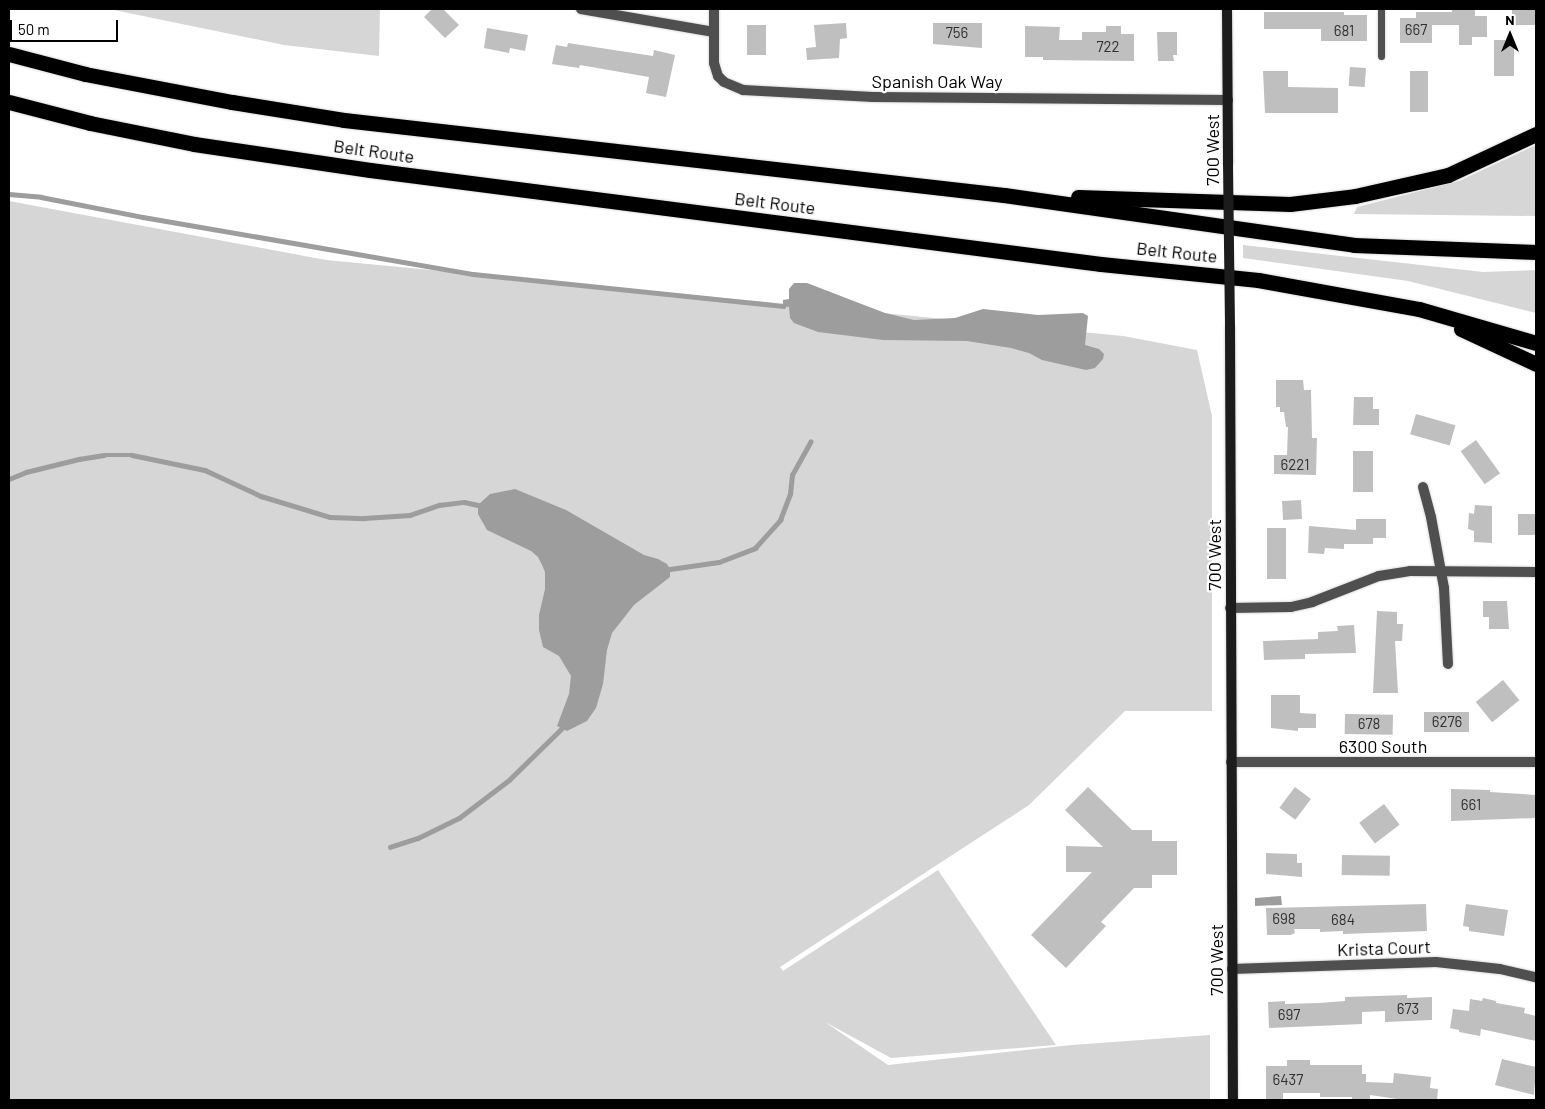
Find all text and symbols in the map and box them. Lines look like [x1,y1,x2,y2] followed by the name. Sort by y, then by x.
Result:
[12,10,120,42] scale bar
[1485,10,1535,60] north arrow
[1505,11,1515,28] text: N
[18,20,50,38] text: 50 m
[1405,21,1427,39] house number: 667
[1334,22,1354,40] house number: 681
[946,24,968,42] house number: 756
[1096,38,1120,56] house number: 722
[871,70,1003,92] street label: Spanish Oak Way
[1201,114,1223,186] street label: 700 West
[332,135,416,167] street label: Belt Route
[733,187,817,219] street label: Belt Route
[1135,237,1219,267] street label: Belt Route
[1281,456,1309,474] house number: 6221
[1203,519,1225,591] street label: 700 West
[1432,713,1462,731] house number: 6276
[1358,715,1380,733] house number: 678
[1339,735,1427,757] street label: 6300 South
[1461,796,1481,814] house number: 661
[1272,910,1296,928] house number: 698
[1331,911,1355,929] house number: 684
[1205,924,1227,996] street label: 700 West
[1337,936,1431,960] street label: Krista Court
[1397,1000,1419,1018] house number: 673
[1278,1006,1300,1024] house number: 697
[1273,1071,1303,1089] house number: 6437

